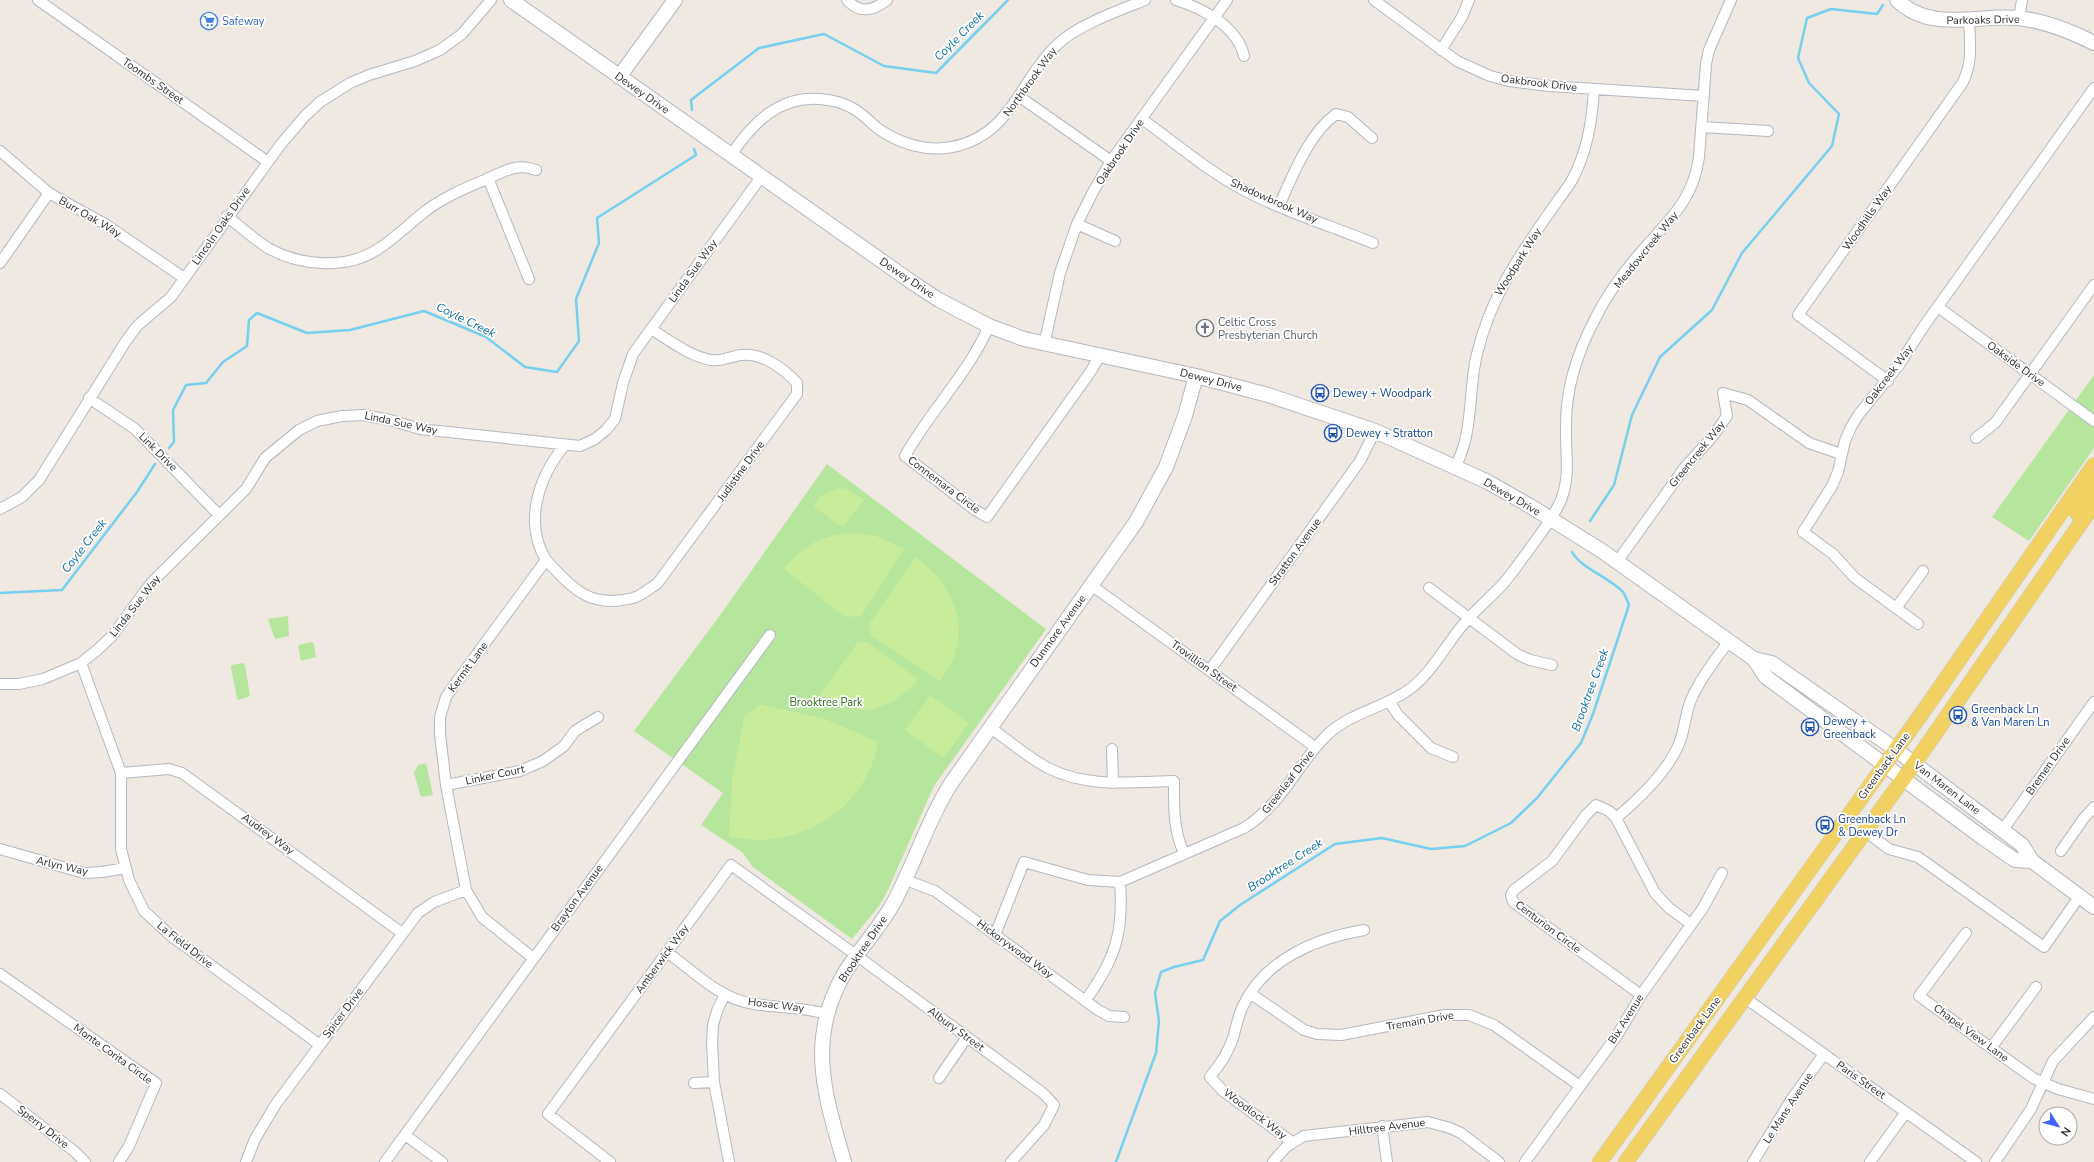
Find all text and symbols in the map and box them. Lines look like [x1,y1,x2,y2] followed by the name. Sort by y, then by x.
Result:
[931,7,988,64] water label: Coyle Creek
[199,11,219,31] supermarket icon: Safeway
[1946,12,2020,28] street label: Parkoaks Drive
[222,14,265,29] place label: Safeway
[1000,44,1060,120] street label: Northbrook Way
[119,54,187,108] street label: Toombs Street
[612,69,672,117] street label: Dewey Drive
[1500,71,1578,95] street label: Oakbrook Drive
[1092,116,1148,188] street label: Oakbrook Drive
[1228,175,1320,227] street label: Shadowbrook Way
[1839,182,1895,254] street label: Woodhills Way
[188,184,254,268] street label: Lincoln Oaks Drive
[56,193,124,241] street label: Burr Oak Way
[1610,208,1682,291] street label: Meadowcreek Way
[1491,225,1545,299] street label: Woodpark Way
[665,236,721,305] street label: Linda Sue Way
[876,254,938,302] street label: Dewey Drive
[434,299,499,342] water label: Coyle Creek
[1218,315,1318,343] place label: Celtic Cross Presbyterian Church
[1195,318,1215,338] church icon: Celtic Cross Presbyterian Church
[1984,338,2048,390] street label: Oakside Drive
[1861,342,1917,408] street label: Oakcreek Way
[1178,365,1244,395] street label: Dewey Drive
[1310,383,1330,403] bus stop icon: Dewey + Woodpark
[1333,386,1432,401] place label: Dewey + Woodpark
[363,408,439,438] street label: Linda Sue Way
[1665,417,1729,490] street label: Greencreek Way
[1323,423,1343,443] bus stop icon: Dewey + Stratton
[1346,426,1433,441] place label: Dewey + Stratton
[135,429,181,475] street label: Link Drive
[713,438,768,505] street label: Judistine Drive
[905,453,983,517] street label: Connemara Circle
[1481,475,1543,519] street label: Dewey Drive
[58,515,111,576] water label: Coyle Creek
[1265,515,1325,589] street label: Stratton Avenue
[106,572,164,640] street label: Linda Sue Way
[1027,592,1089,670] street label: Dunmore Avenue
[1168,637,1240,695] street label: Trovillion Street
[445,639,492,695] street label: Kermit Lane
[1568,646,1613,734] water label: Brooktree Creek
[789,695,863,710] park label: Brooktree Park
[1971,702,2050,730] place label: Greenback Ln & Van Maren Ln
[1948,705,1968,725] bus stop icon: Greenback Ln & Van Maren Ln
[1823,714,1876,742] place label: Dewey + Greenback
[1800,717,1820,737] bus stop icon: Dewey + Greenback
[1855,729,1913,803] street label: Greenback Lane
[2022,734,2074,798] street label: Bremen Drive
[1258,747,1318,817] street label: Greenleaf Drive
[1910,757,1983,818] street label: Van Maren Lane
[464,761,526,789] street label: Linker Court
[239,810,298,858] street label: Audrey Way
[1838,812,1906,840] place label: Greenback Ln & Dewey Dr
[1815,815,1835,835] bus stop icon: Greenback Ln & Dewey Dr
[1244,834,1327,895] water label: Brooktree Creek
[35,853,90,879] street label: Arlyn Way
[548,861,606,934] street label: Brayton Avenue
[1512,897,1584,957] street label: Centurion Circle
[835,913,891,985] street label: Brooktree Drive
[974,916,1057,982] street label: Hickorywood Way
[154,918,216,972] street label: La Field Drive
[632,921,692,997] street label: Amberwick Way
[319,985,367,1041] street label: Spicer Drive
[1605,991,1647,1047] street label: Bix Avenue
[1666,993,1724,1067] street label: Greenback Lane
[747,994,805,1016] street label: Hosac Way
[1930,1001,2012,1066] street label: Chapel View Lane
[925,1003,987,1055] street label: Albury Street
[1385,1008,1455,1034] street label: Tremain Drive
[70,1020,156,1088] street label: Monte Corita Circle
[1833,1057,1889,1103] street label: Paris Street
[1759,1070,1817,1146] street label: Le Mans Avenue
[1220,1085,1290,1143] street label: Woodlock Way
[14,1102,72,1152] street label: Sperry Drive
[2038,1106,2078,1146] north arrow
[1348,1115,1426,1139] street label: Hilltree Avenue
[2057,1124,2074,1139] text: N

